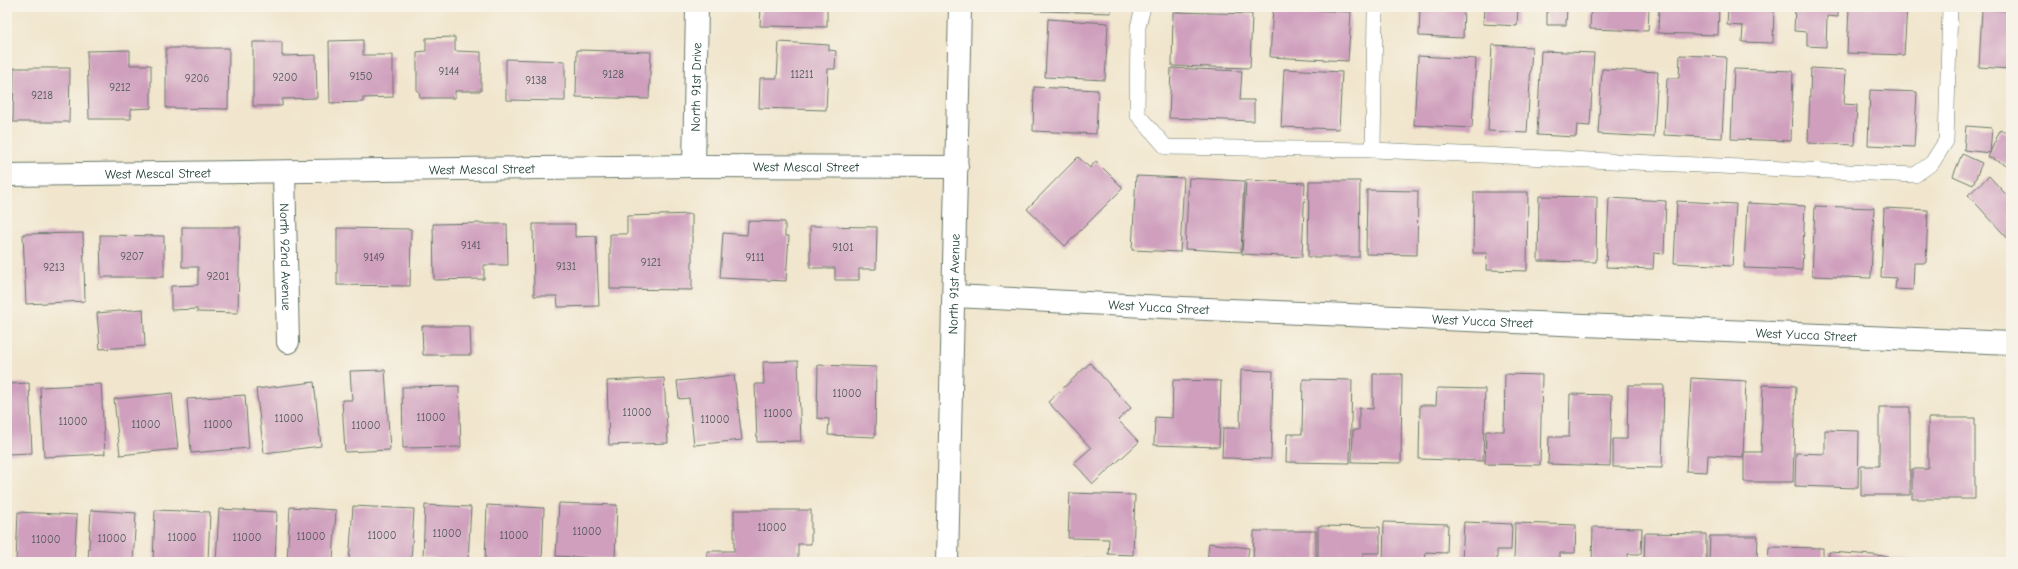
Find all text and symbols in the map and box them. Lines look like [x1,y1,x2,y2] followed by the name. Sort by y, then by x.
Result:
[687,42,704,132] street label: North 91st Drive
[439,65,459,78] house number: 9144
[602,68,624,81] house number: 9128
[790,68,814,81] house number: 11211
[350,70,372,83] house number: 9150
[273,71,298,84] house number: 9200
[185,72,209,85] house number: 9206
[525,74,547,87] house number: 9138
[109,81,131,94] house number: 9212
[31,89,53,102] house number: 9218
[753,159,860,174] street label: West Mescal Street
[429,161,536,177] street label: West Mescal Street
[105,165,212,181] street label: West Mescal Street
[277,203,295,311] street label: North 92nd Avenue
[945,233,962,335] street label: North 91st Avenue
[461,239,481,252] house number: 9141
[832,241,854,254] house number: 9101
[120,250,144,263] house number: 9207
[363,251,385,264] house number: 9149
[746,251,764,264] house number: 9111
[641,256,661,269] house number: 9121
[556,260,576,273] house number: 9131
[43,261,65,274] house number: 9213
[207,270,229,283] house number: 9201
[1108,297,1211,317] street label: West Yucca Street
[1432,311,1534,330] street label: West Yucca Street
[1755,325,1858,344] street label: West Yucca Street
[833,387,861,400] house number: 11000
[623,406,651,419] house number: 11000
[764,407,792,420] house number: 11000
[417,411,445,424] house number: 11000
[275,412,303,425] house number: 11000
[701,413,729,426] house number: 11000
[59,415,87,428] house number: 11000
[132,418,160,431] house number: 11000
[204,418,232,431] house number: 11000
[352,419,380,432] house number: 11000
[758,521,786,534] house number: 11000
[573,525,601,538] house number: 11000
[433,527,461,540] house number: 11000
[368,529,396,542] house number: 11000
[500,529,528,542] house number: 11000
[297,530,325,543] house number: 11000
[168,531,196,544] house number: 11000
[233,531,261,544] house number: 11000
[98,532,126,545] house number: 11000
[32,533,60,546] house number: 11000

